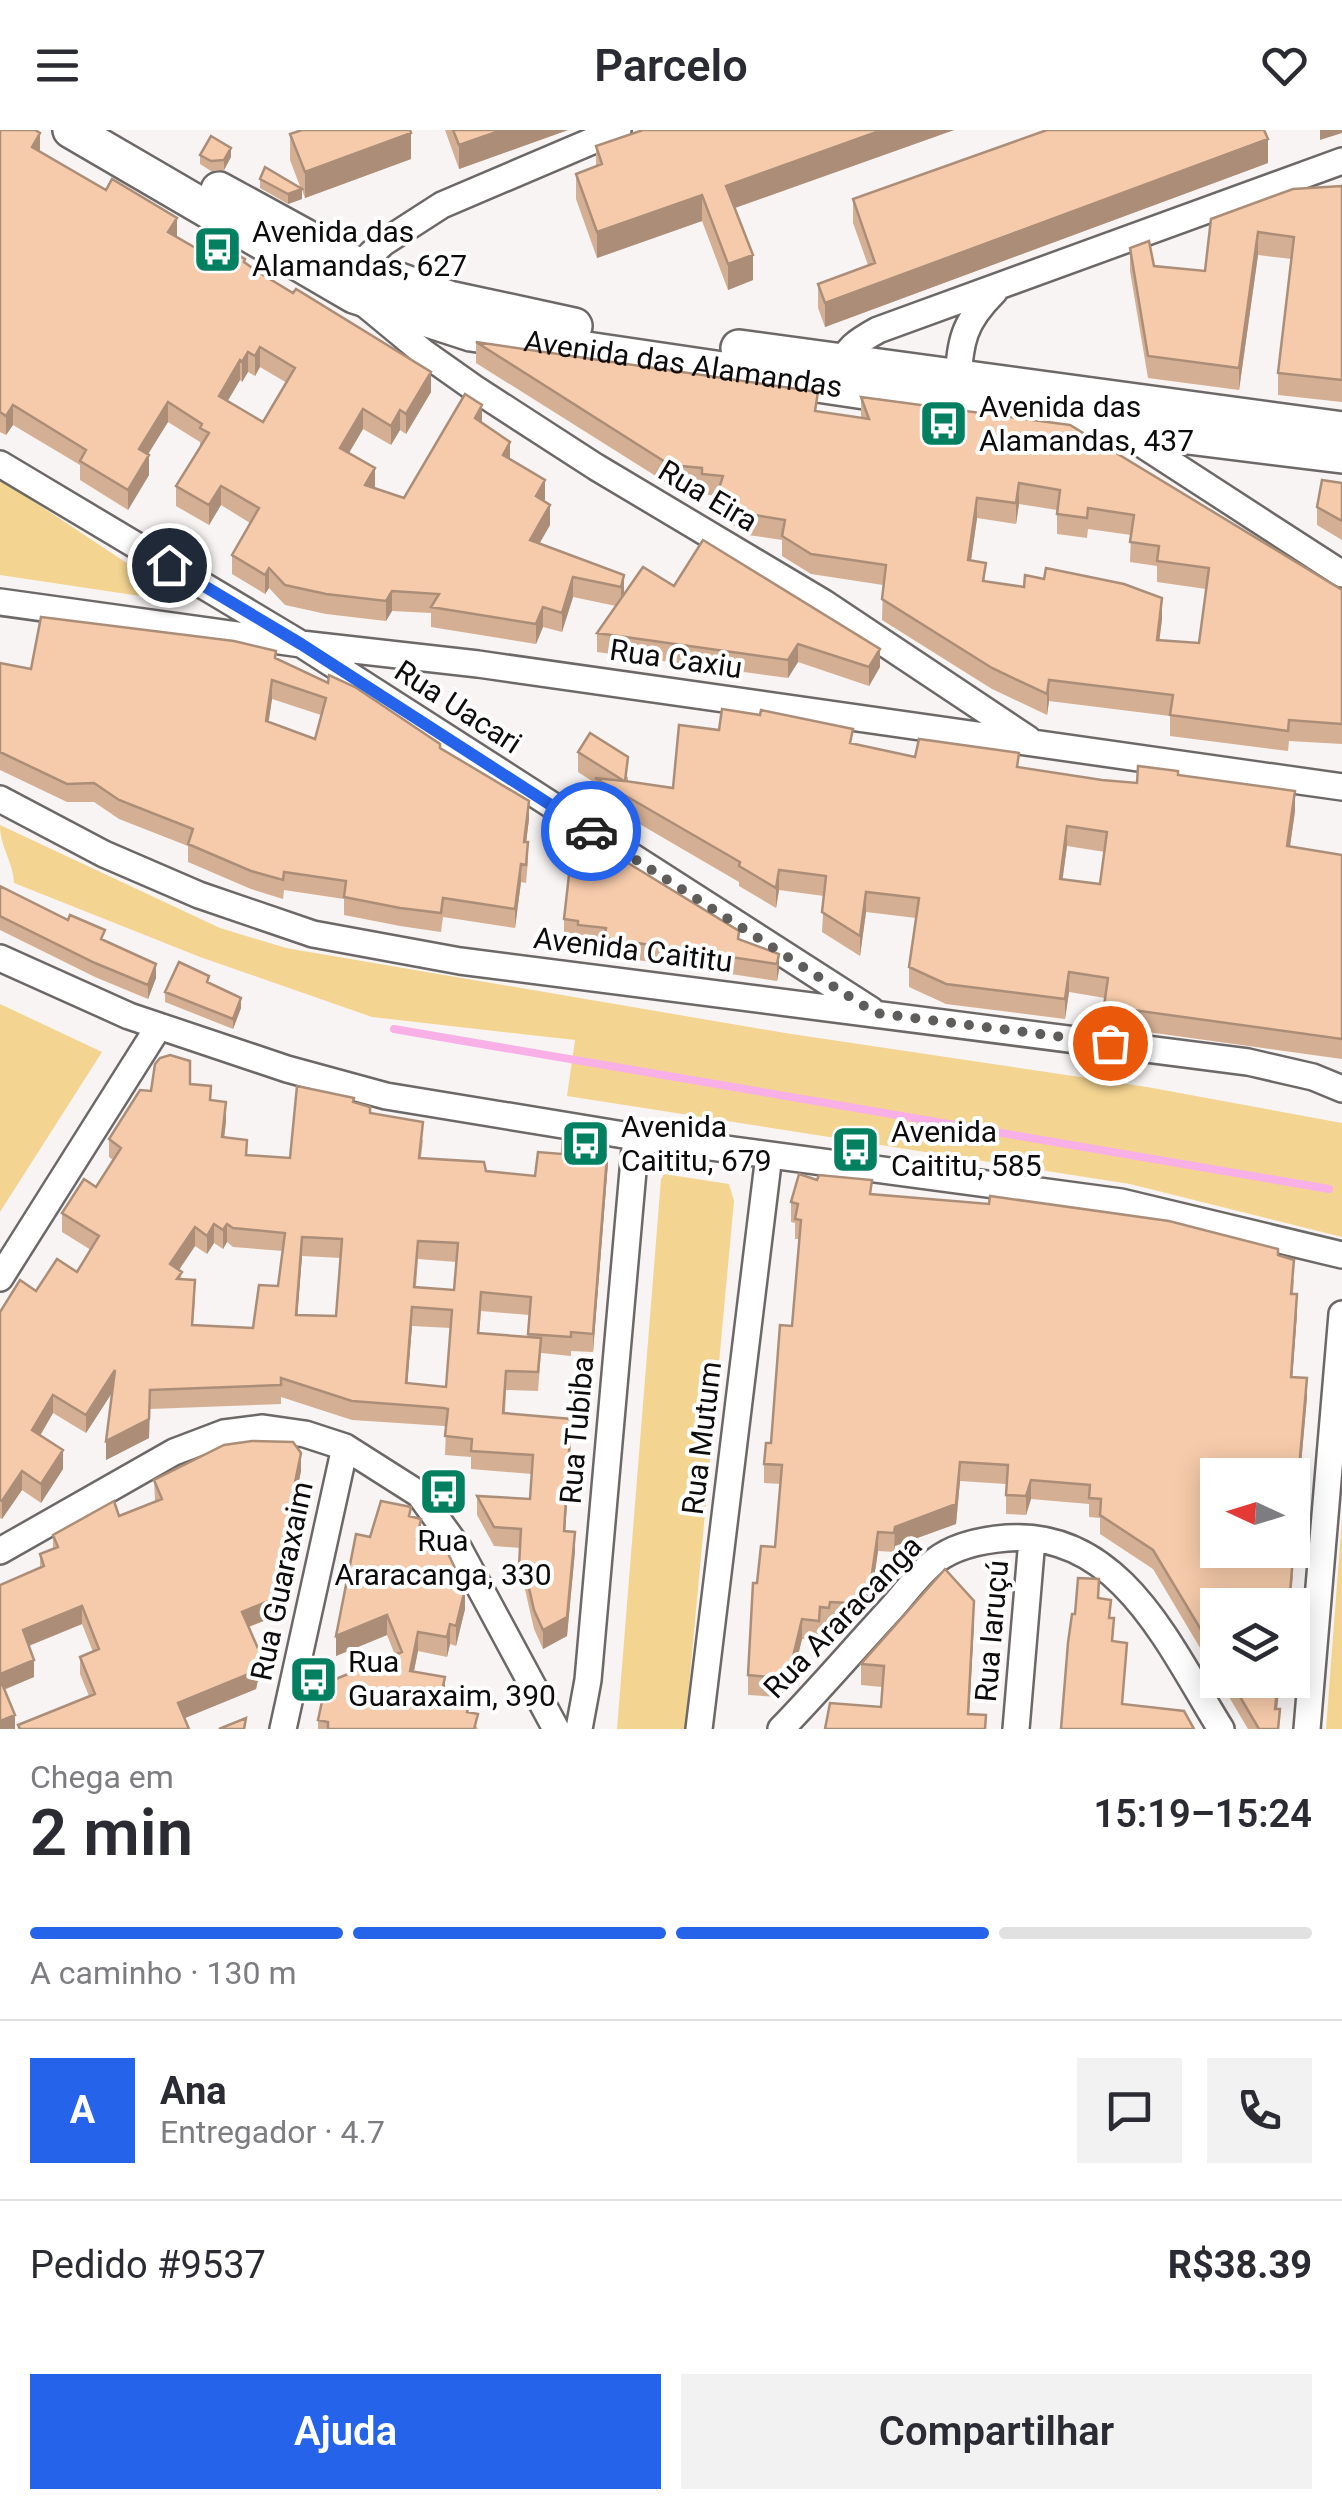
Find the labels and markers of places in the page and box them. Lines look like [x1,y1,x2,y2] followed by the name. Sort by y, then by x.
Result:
[252,214,467,283] place label: Avenida das Alamandas, 627
[191,223,243,275] bus stop icon: Avenida das Alamandas, 627
[979,389,1194,458] place label: Avenida das Alamandas, 437
[918,398,970,450] bus stop icon: Avenida das Alamandas, 437
[127,523,212,608] pin
[1068,1001,1153,1086] pin
[621,1109,772,1178] place label: Avenida Caititu, 679
[891,1114,1042,1183] place label: Avenida Caititu, 585
[560,1118,612,1170] bus stop icon: Avenida Caititu, 679
[830,1123,882,1175] bus stop icon: Avenida Caititu, 585
[417,1466,469,1518] bus stop icon: Rua Araracanga, 330
[334,1523,552,1592] place label: Rua Araracanga, 330
[348,1644,556,1713] place label: Rua Guaraxaim, 390
[287,1653,339,1705] bus stop icon: Rua Guaraxaim, 390

